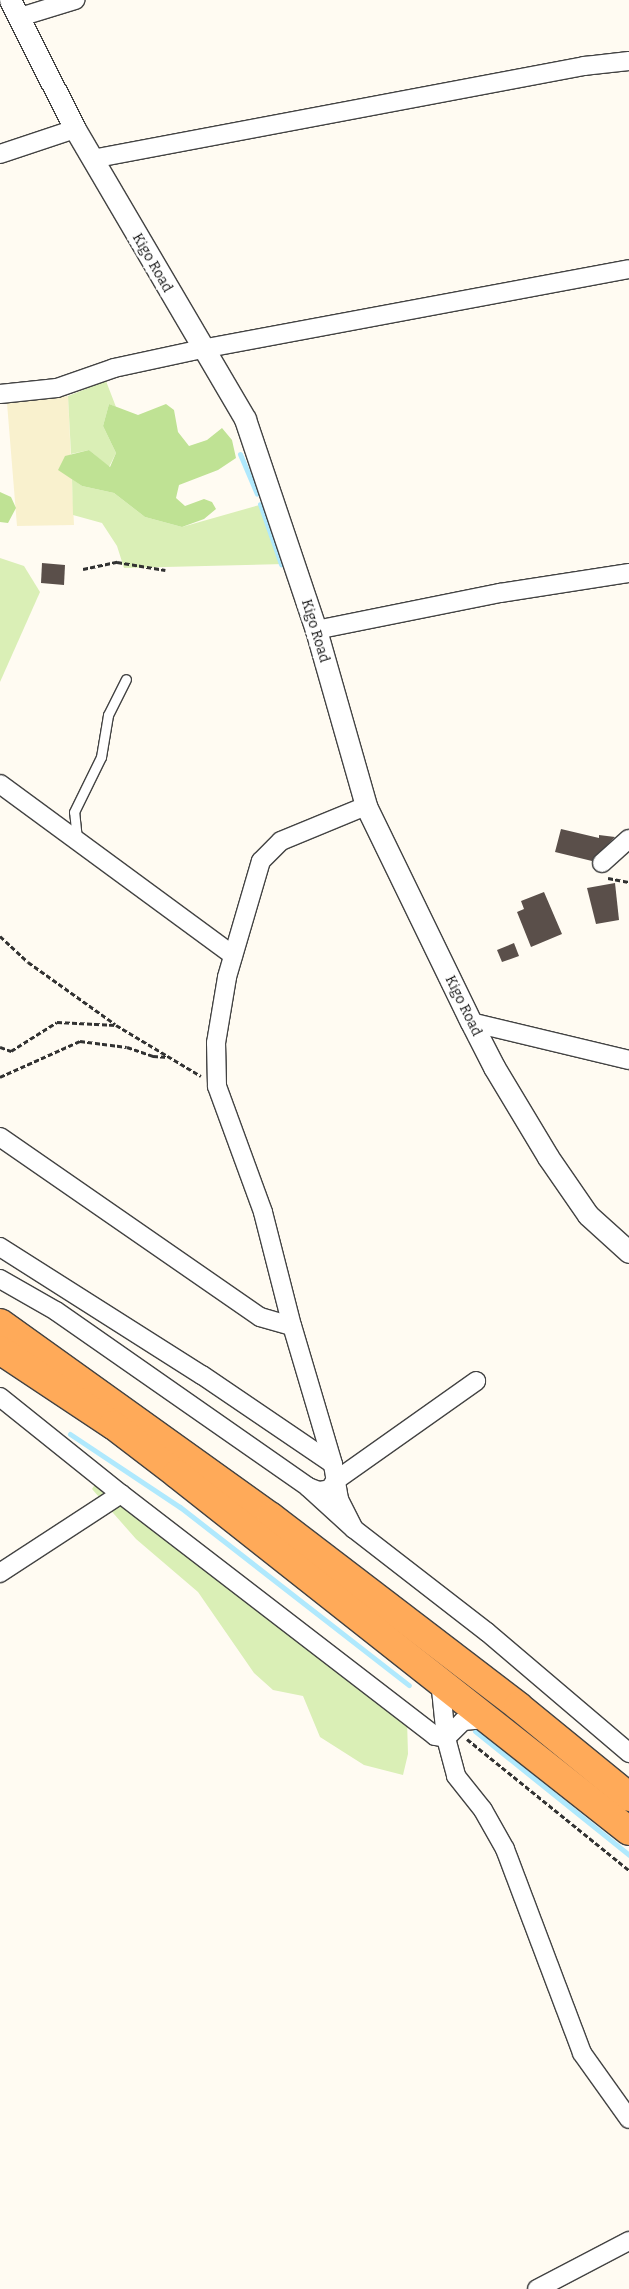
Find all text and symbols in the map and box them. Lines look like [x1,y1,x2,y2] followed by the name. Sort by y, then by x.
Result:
[128,231,176,295] street label: Kigo Road
[297,597,333,665] street label: Kigo Road
[441,973,485,1039] street label: Kigo Road

